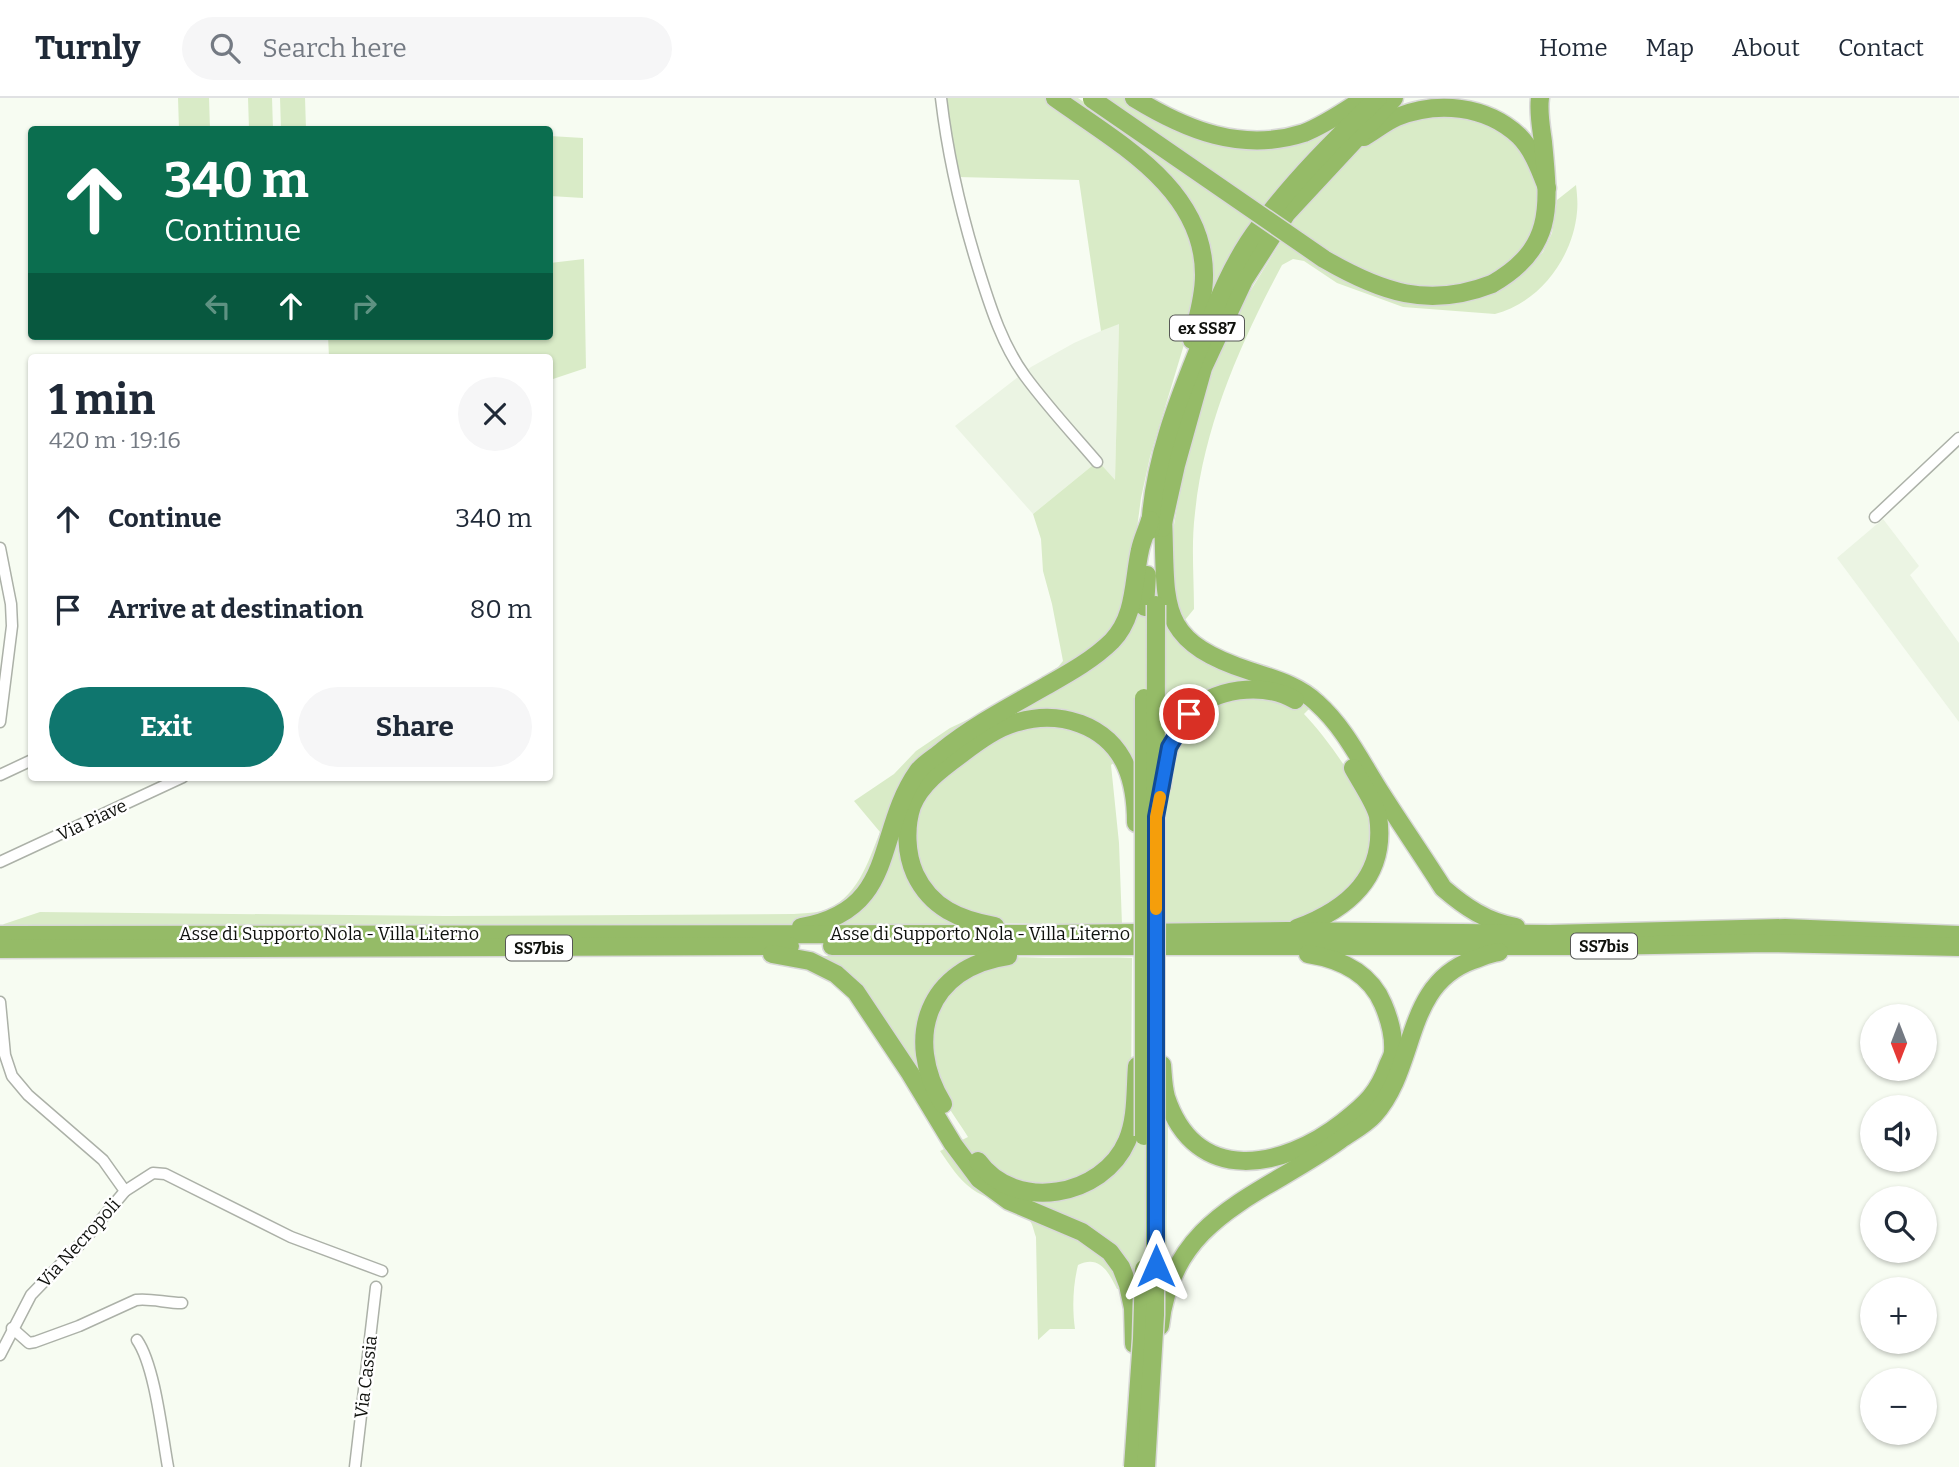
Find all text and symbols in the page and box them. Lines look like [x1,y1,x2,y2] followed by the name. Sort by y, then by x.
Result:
[182,17,672,80] search box
[35,28,140,68] text: Turnly
[206,29,244,67] icon: search
[262,33,407,64] text: Search here
[1539,34,1608,62] text: Home
[1646,34,1694,62] text: Map
[1732,34,1800,62] text: About
[1838,34,1924,62] text: Contact
[164,151,309,210] text: 340 m
[49,154,140,245] icon: ahead
[164,211,301,249] text: Continue
[199,287,237,325] icon: left
[272,287,310,325] icon: ahead
[345,287,383,325] icon: right
[1170,316,1244,340] road number: ex SS87
[49,375,155,425] text: 1 min
[458,377,532,451] button: close
[49,426,181,454] text: 420 m · 19:16
[49,500,87,538] icon: ahead
[108,503,222,534] text: Continue
[455,503,532,534] text: 340 m
[49,591,87,629] icon: arrive
[108,594,363,625] text: Arrive at destination
[470,594,532,625] text: 80 m
[1159,684,1219,744] pin
[49,687,284,767] button: Exit
[298,687,532,767] button: Share
[1170,695,1208,733] icon: arrive
[54,794,130,846] street label: Via Piave
[179,923,479,945] street label: Asse di Supporto Nola - Villa Literno
[830,923,1130,945] street label: Asse di Supporto Nola - Villa Literno
[1571,933,1637,958] road number: SS7bis
[506,936,572,960] road number: SS7bis
[1860,1004,1937,1082] north arrow
[1860,1004,1937,1445] map controls
[1860,1095,1937,1172] button: sound
[1860,1186,1937,1263] button: search
[33,1194,125,1292] street label: Via Necropoli
[1119,1229,1193,1303] position arrow
[1860,1277,1937,1354] button: +
[350,1334,382,1420] street label: Via Cassia
[1860,1368,1937,1445] button: −

